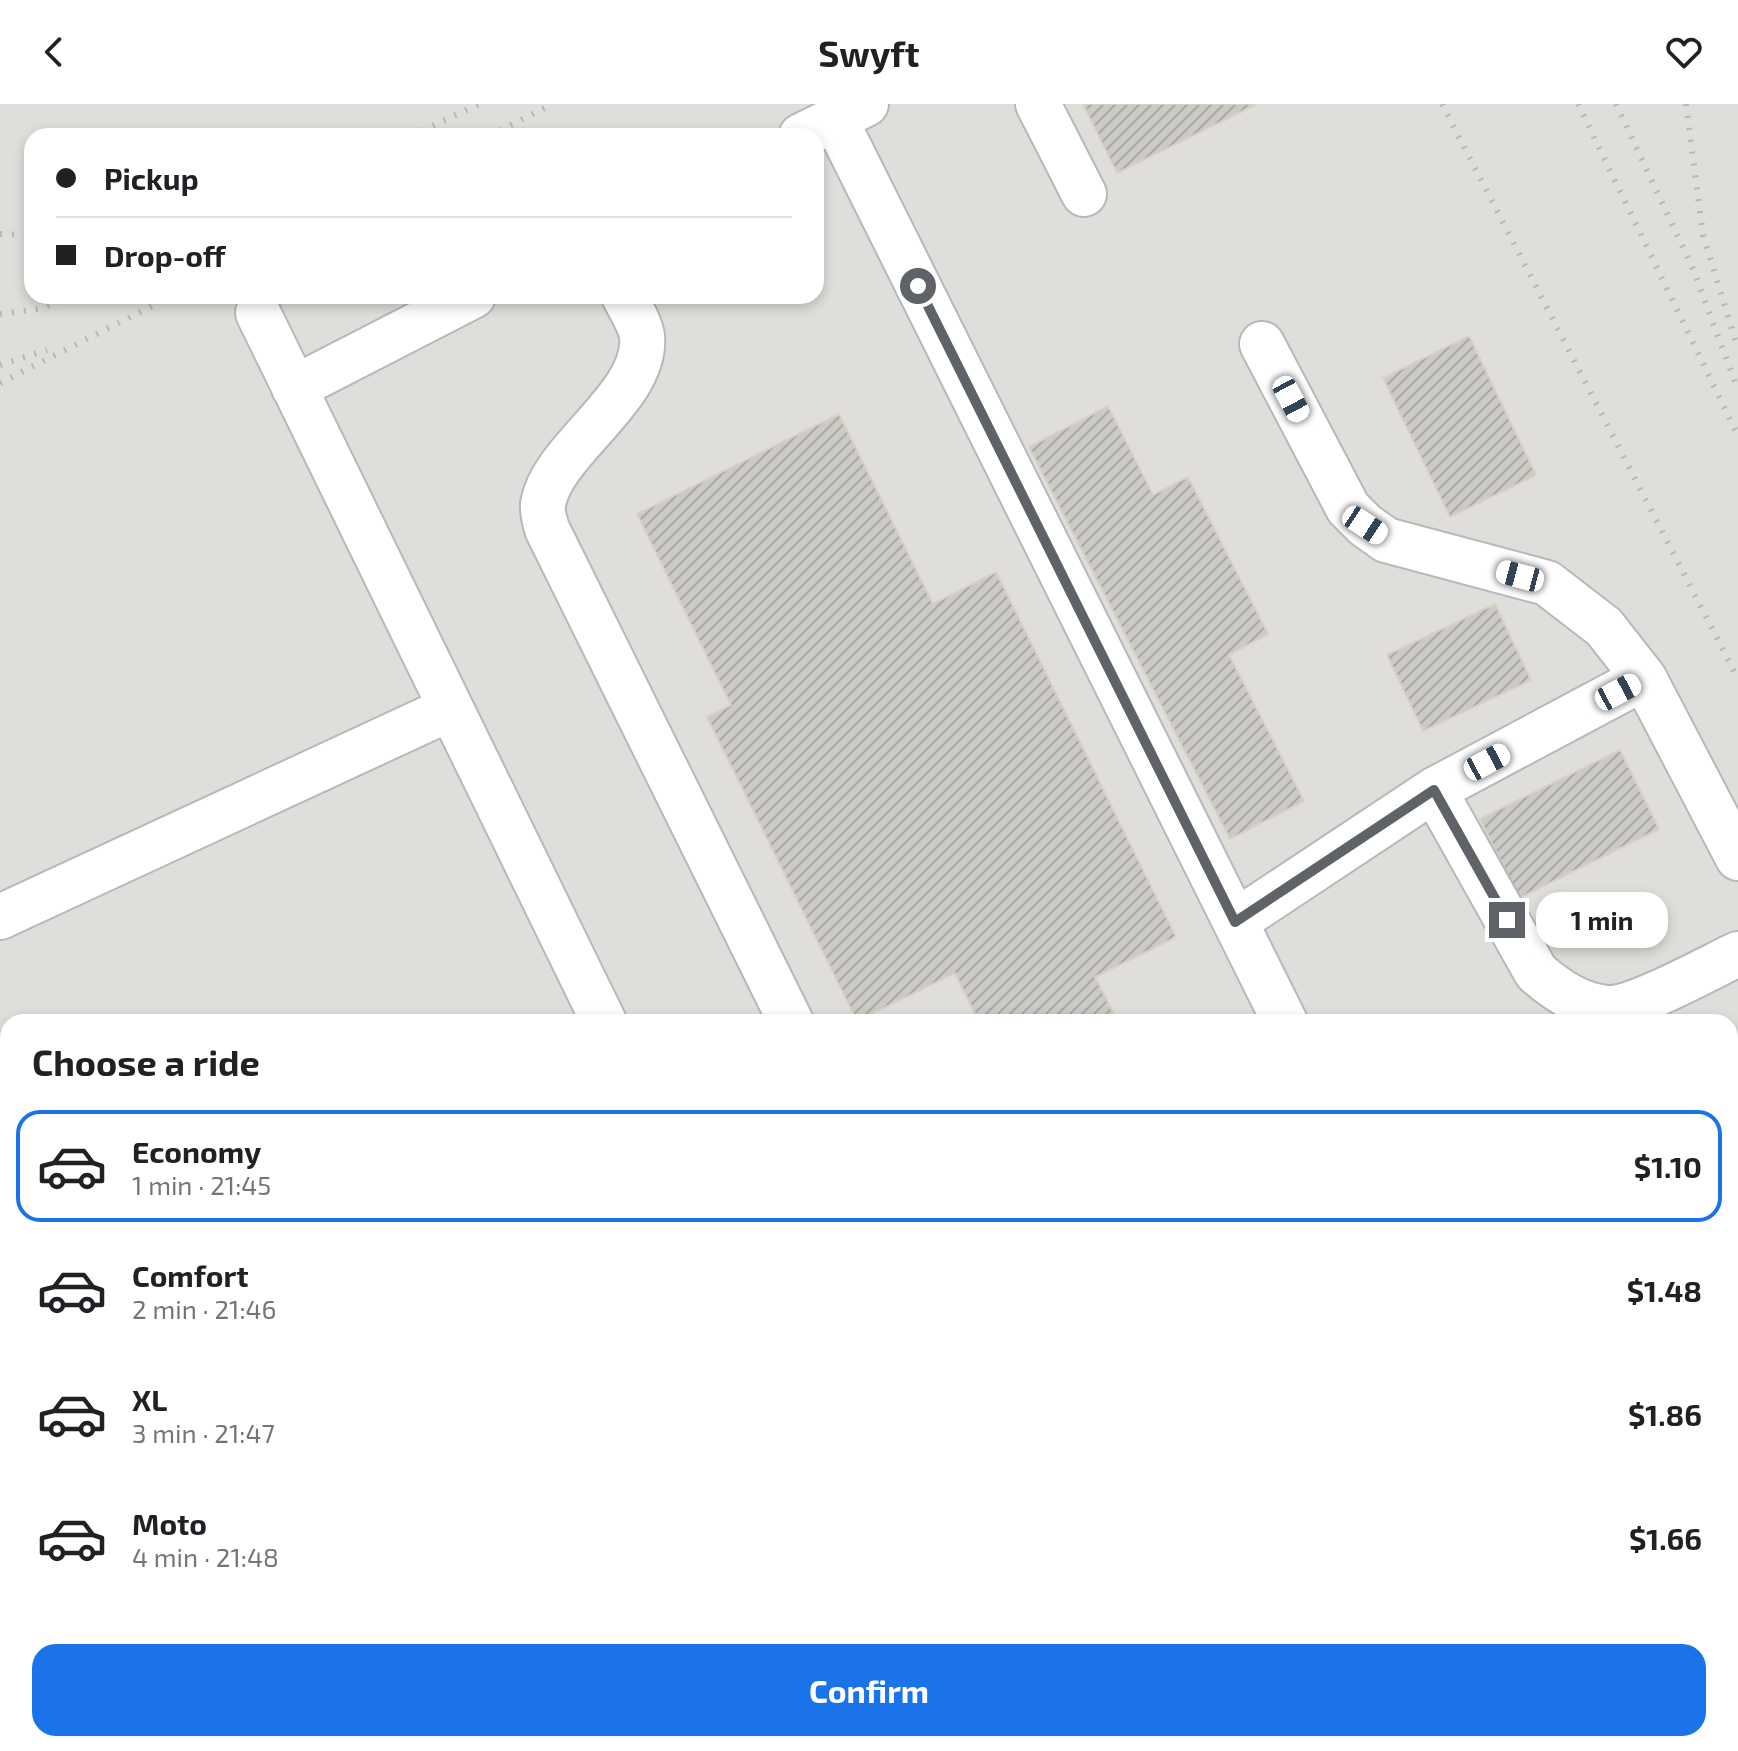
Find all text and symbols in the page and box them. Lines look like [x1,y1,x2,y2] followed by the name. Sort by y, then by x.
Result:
[32,30,76,74] icon: back
[1662,30,1706,74] icon: heart
[818,31,920,74] text: Swyft
[104,160,199,196] text: Pickup
[104,237,226,273] text: Drop-off
[900,268,936,304] route start
[1269,372,1313,426] car
[1338,502,1392,548] car
[1494,558,1546,594] car
[1591,670,1645,714] car
[1460,740,1514,784] car
[1535,892,1667,948] callout: 1 min
[1489,902,1525,938] route end
[1571,904,1633,935] text: 1 min
[32,1040,260,1083] text: Choose a ride
[36,1130,108,1202] icon: car
[132,1133,261,1169] text: Economy
[1634,1148,1702,1184] text: $1.10
[132,1169,271,1200] text: 1 min · 21:45
[36,1254,108,1326] icon: car
[132,1257,249,1293] text: Comfort
[1627,1272,1702,1308] text: $1.48
[132,1293,276,1324] text: 2 min · 21:46
[36,1378,108,1450] icon: car
[132,1381,167,1417] text: XL
[1628,1396,1702,1432] text: $1.86
[132,1417,275,1448] text: 3 min · 21:47
[36,1502,108,1574] icon: car
[132,1505,207,1541] text: Moto
[1629,1520,1702,1556] text: $1.66
[132,1541,279,1572] text: 4 min · 21:48
[32,1644,1706,1736] button: Confirm

